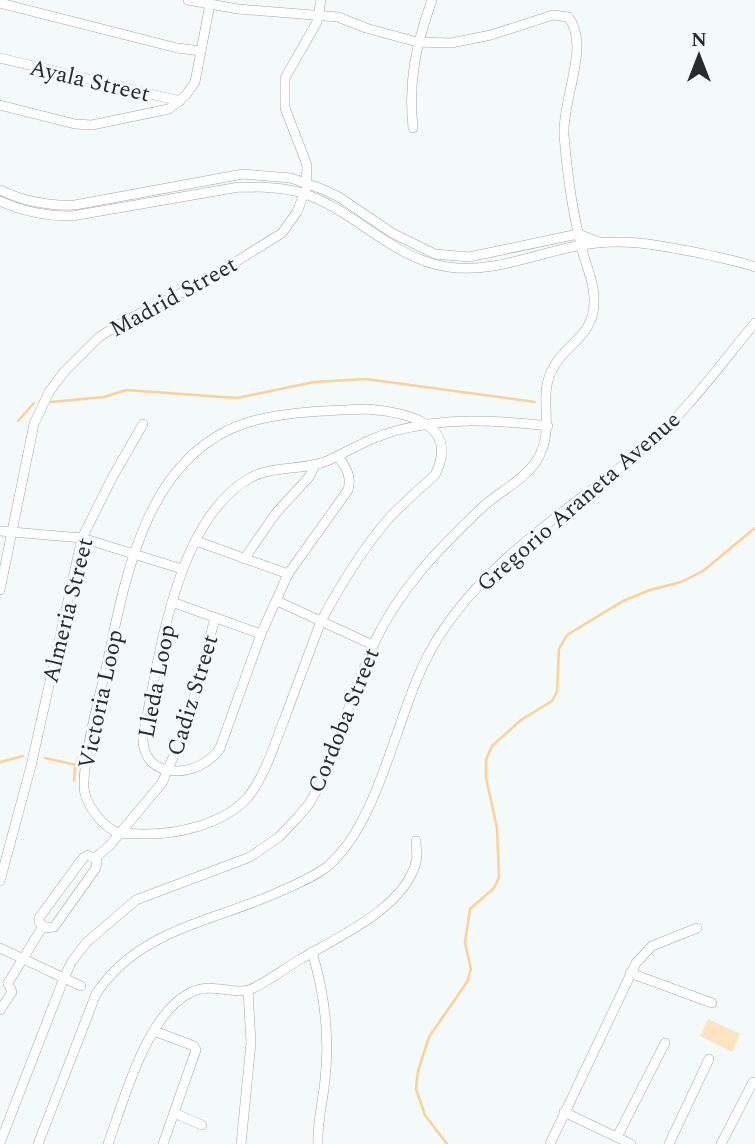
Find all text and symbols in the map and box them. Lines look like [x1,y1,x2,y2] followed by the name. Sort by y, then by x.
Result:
[664,21,734,91] north arrow
[691,26,707,55] text: N
[26,51,153,112] street label: Ayala Street
[103,248,244,347] street label: Madrid Street
[469,403,689,601] street label: Gregorio Araneta Avenue
[34,534,103,687] street label: Almeria Street
[129,622,186,741] street label: Lleda Loop
[70,626,133,772] street label: Victoria Loop
[158,630,228,760] street label: Cadiz Street
[299,643,389,798] street label: Cordoba Street

